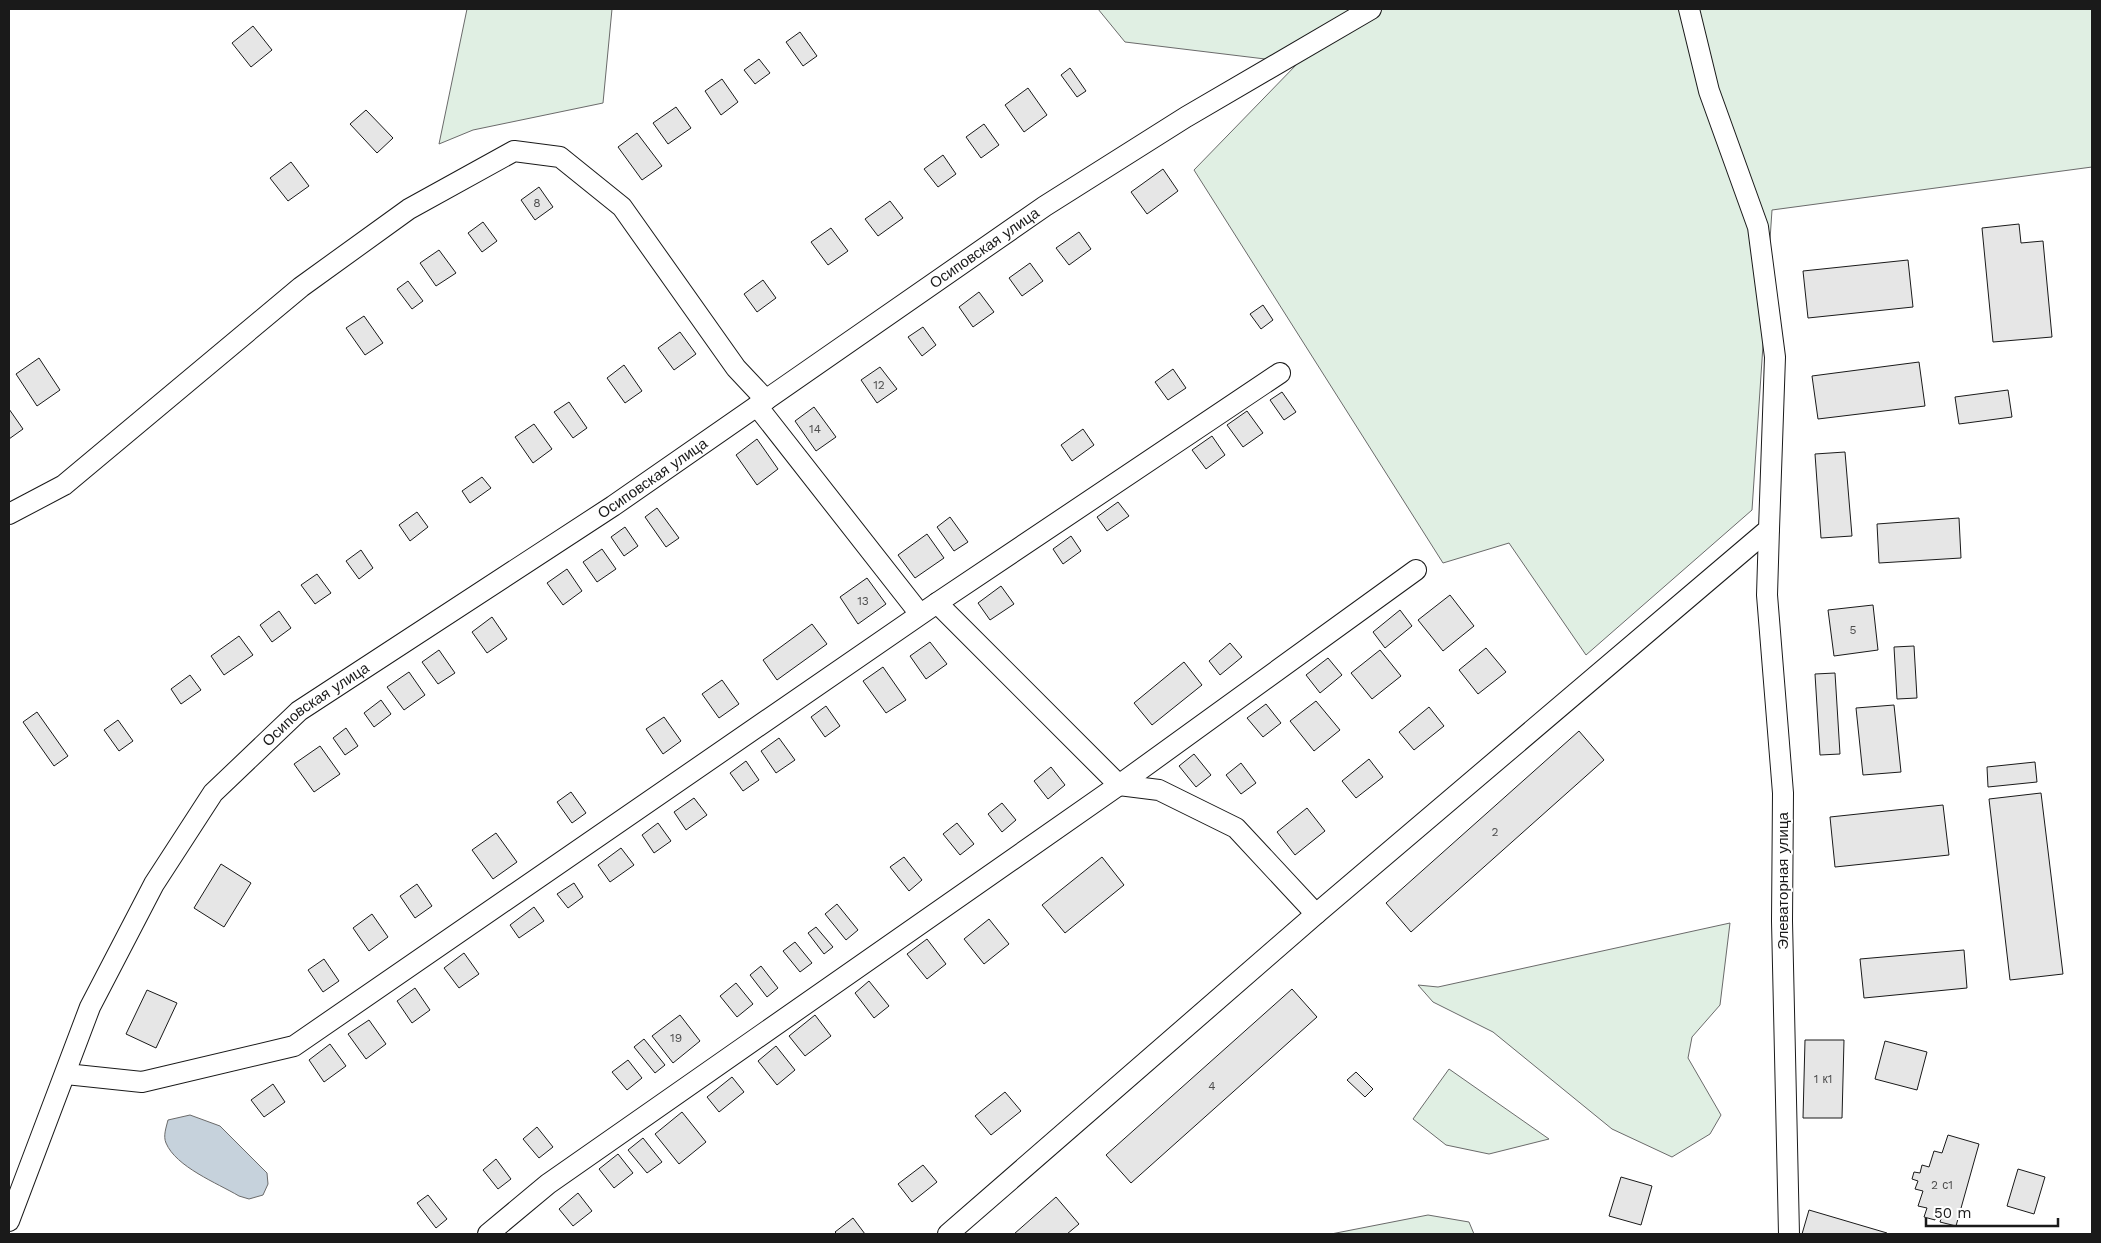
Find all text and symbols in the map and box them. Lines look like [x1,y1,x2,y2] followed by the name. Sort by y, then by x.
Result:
[533,196,541,210] house number: 8
[926,203,1043,292] street label: Осиповская улица
[873,378,885,392] house number: 12
[809,422,821,436] house number: 14
[594,434,711,522] street label: Осиповская улица
[857,594,869,608] house number: 13
[1850,623,1857,637] house number: 5
[259,658,373,750] street label: Осиповская улица
[1774,812,1792,950] street label: Элеваторная улица
[1492,825,1499,839] house number: 2
[670,1031,682,1045] house number: 19
[1814,1072,1832,1086] house number: 1 к1
[1208,1079,1216,1093] house number: 4
[1931,1178,1953,1192] house number: 2 с1
[1926,1196,2058,1228] scale bar
[1934,1204,1971,1222] text: 50 m

